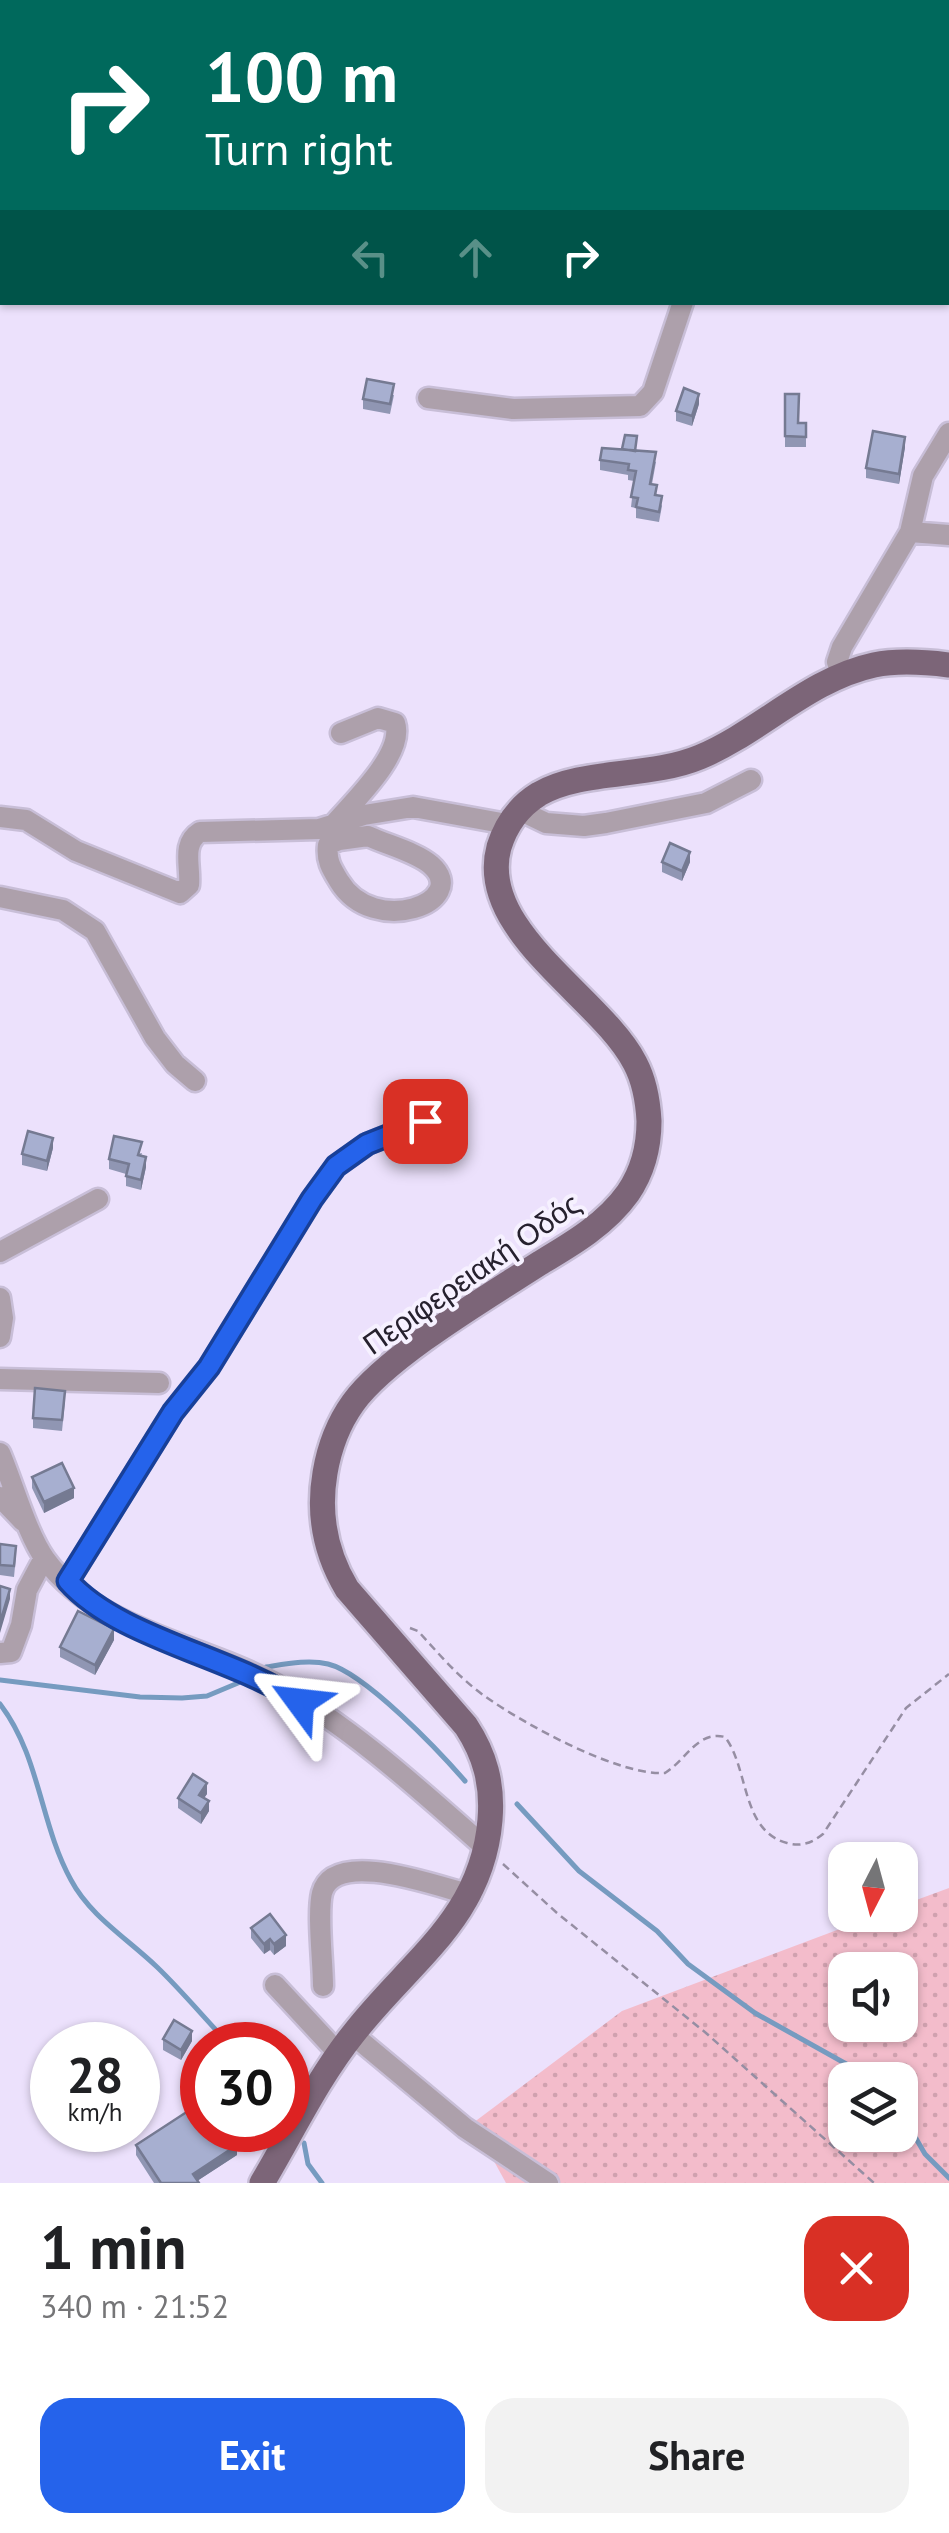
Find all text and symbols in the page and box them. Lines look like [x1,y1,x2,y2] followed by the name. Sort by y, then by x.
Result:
[205,31,398,121] text: 100 m
[40,40,170,170] icon: right
[205,119,393,177] text: Turn right
[343,230,398,285] icon: left
[448,230,503,285] icon: ahead
[553,230,608,285] icon: right
[383,1079,468,1164] pin
[398,1094,453,1149] icon: arrive
[355,1183,587,1363] street label: Περιφερειακή Οδός
[248,1650,352,1754] position arrow
[828,1842,918,1932] north arrow
[828,1842,918,2152] map controls
[828,1952,918,2042] button: sound
[180,2022,310,2152] speed limit sign: 30
[67,2042,123,2107] text: 28
[828,2062,918,2152] button: layers
[68,2096,122,2128] text: km/h
[40,2208,186,2286] text: 1 min
[804,2216,909,2321] button: close
[40,2285,229,2327] text: 340 m · 21:52
[40,2398,465,2513] button: Exit
[485,2398,909,2513] button: Share

